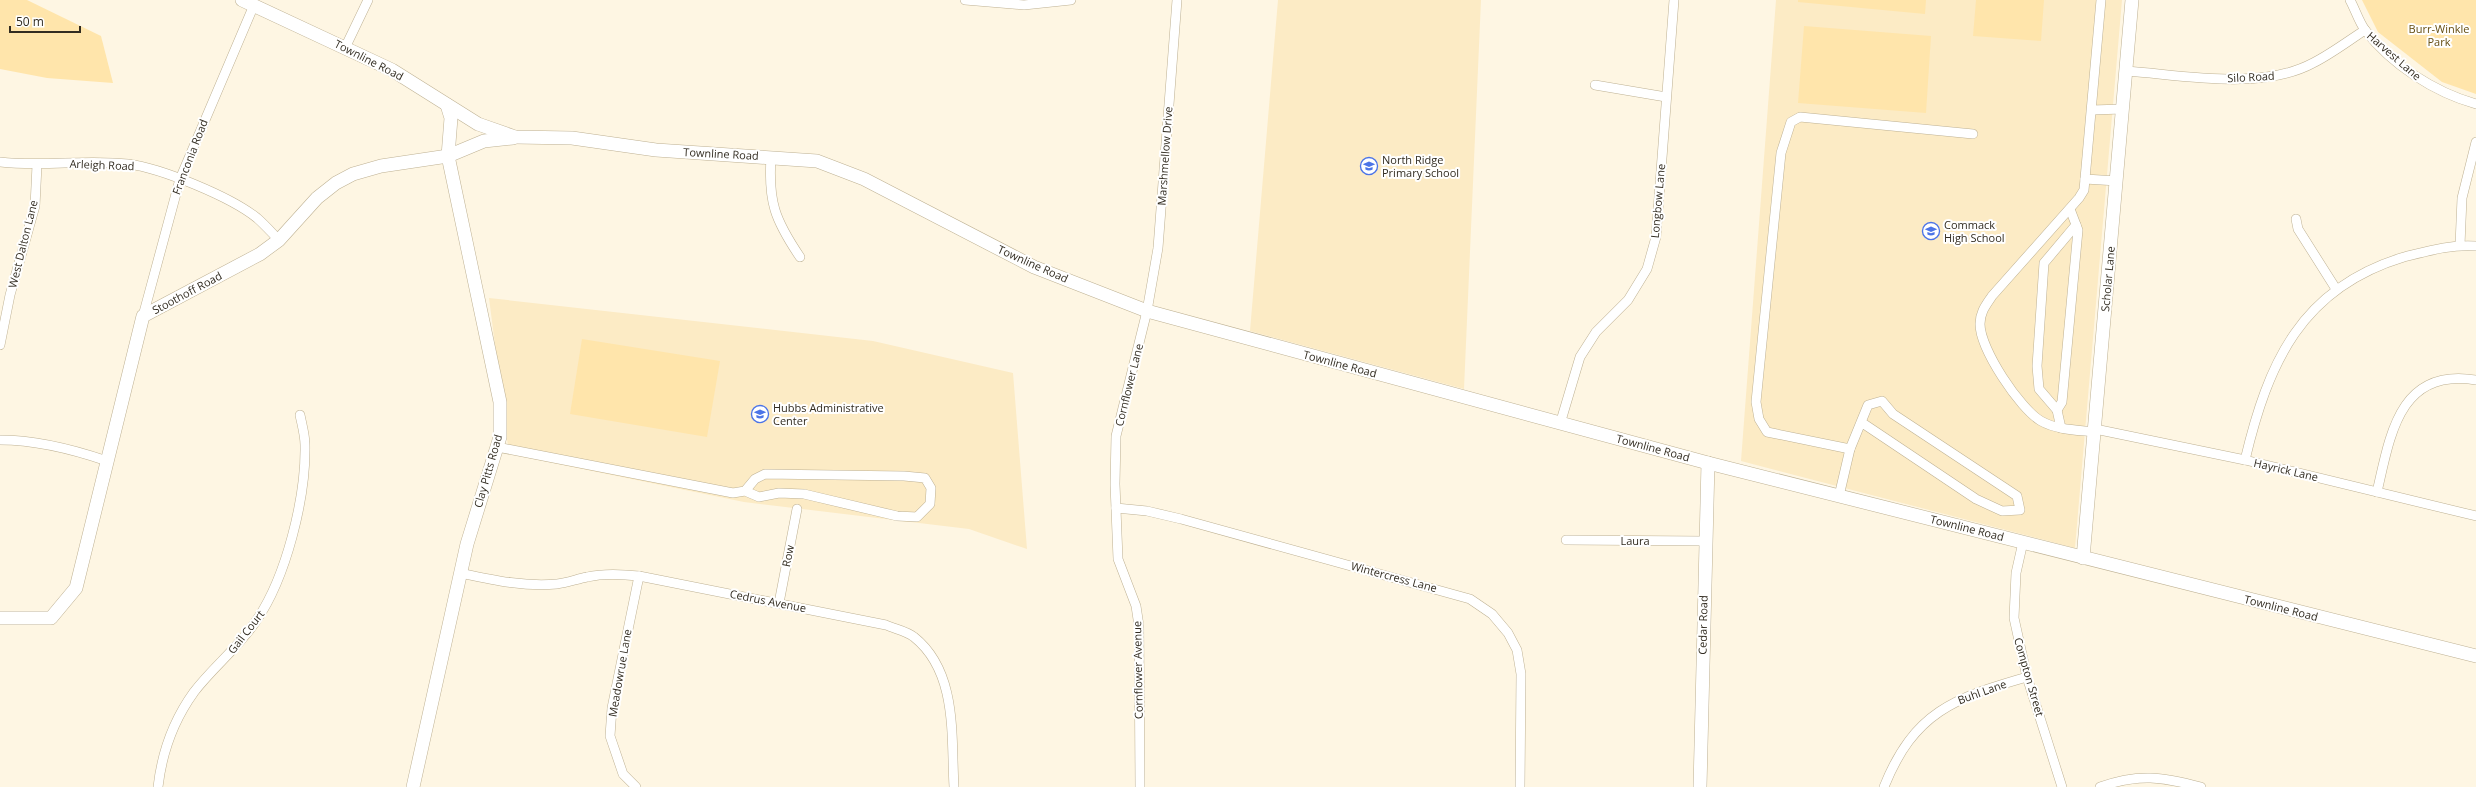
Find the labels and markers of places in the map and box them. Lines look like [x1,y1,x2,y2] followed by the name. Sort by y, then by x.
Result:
[1382,152,1459,180] place label: North Ridge Primary School
[1359,156,1379,176] school or university icon: North Ridge Primary School
[1944,217,2005,245] place label: Commack High School
[1921,221,1941,241] school or university icon: Commack High School
[773,400,884,428] place label: Hubbs Administrative Center
[750,404,770,424] school or university icon: Hubbs Administrative Center

